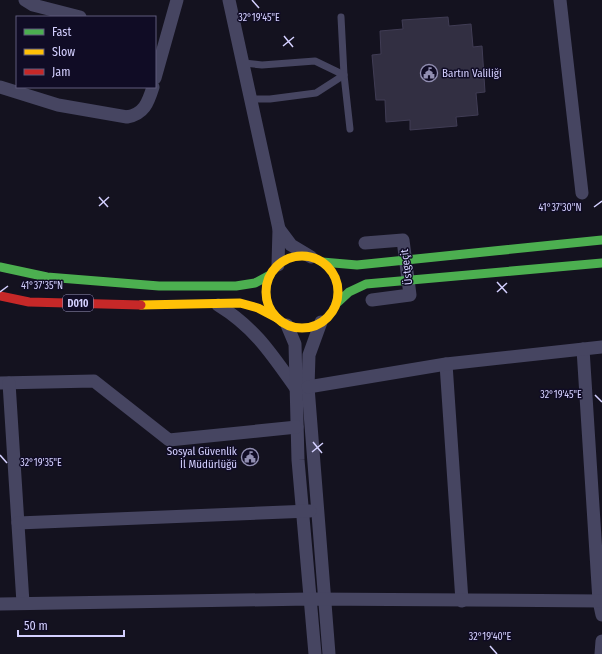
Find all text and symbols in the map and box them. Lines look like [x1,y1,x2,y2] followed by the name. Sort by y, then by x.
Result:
[238,12,280,24] text: 32°19'45"E
[16,16,156,88] legend
[52,25,71,39] text: Fast
[52,45,75,59] text: Slow
[419,63,439,83] public building icon: Bartın Valiliği
[52,65,70,79] text: Jam
[442,67,502,80] place label: Bartın Valiliği
[539,202,581,214] text: 41°37'30"N
[398,248,415,286] street label: Üstgeçit
[21,280,63,292] text: 41°37'35"N
[63,295,93,311] road number: D010
[540,389,582,401] text: 32°19'45"E
[167,445,238,471] place label: Sosyal Güvenlik İl Müdürlüğü
[240,447,260,467] public building icon: Sosyal Güvenlik İl Müdürlüğü
[20,457,62,469] text: 32°19'35"E
[18,612,124,638] scale bar
[24,619,48,633] text: 50 m
[469,631,511,643] text: 32°19'40"E

